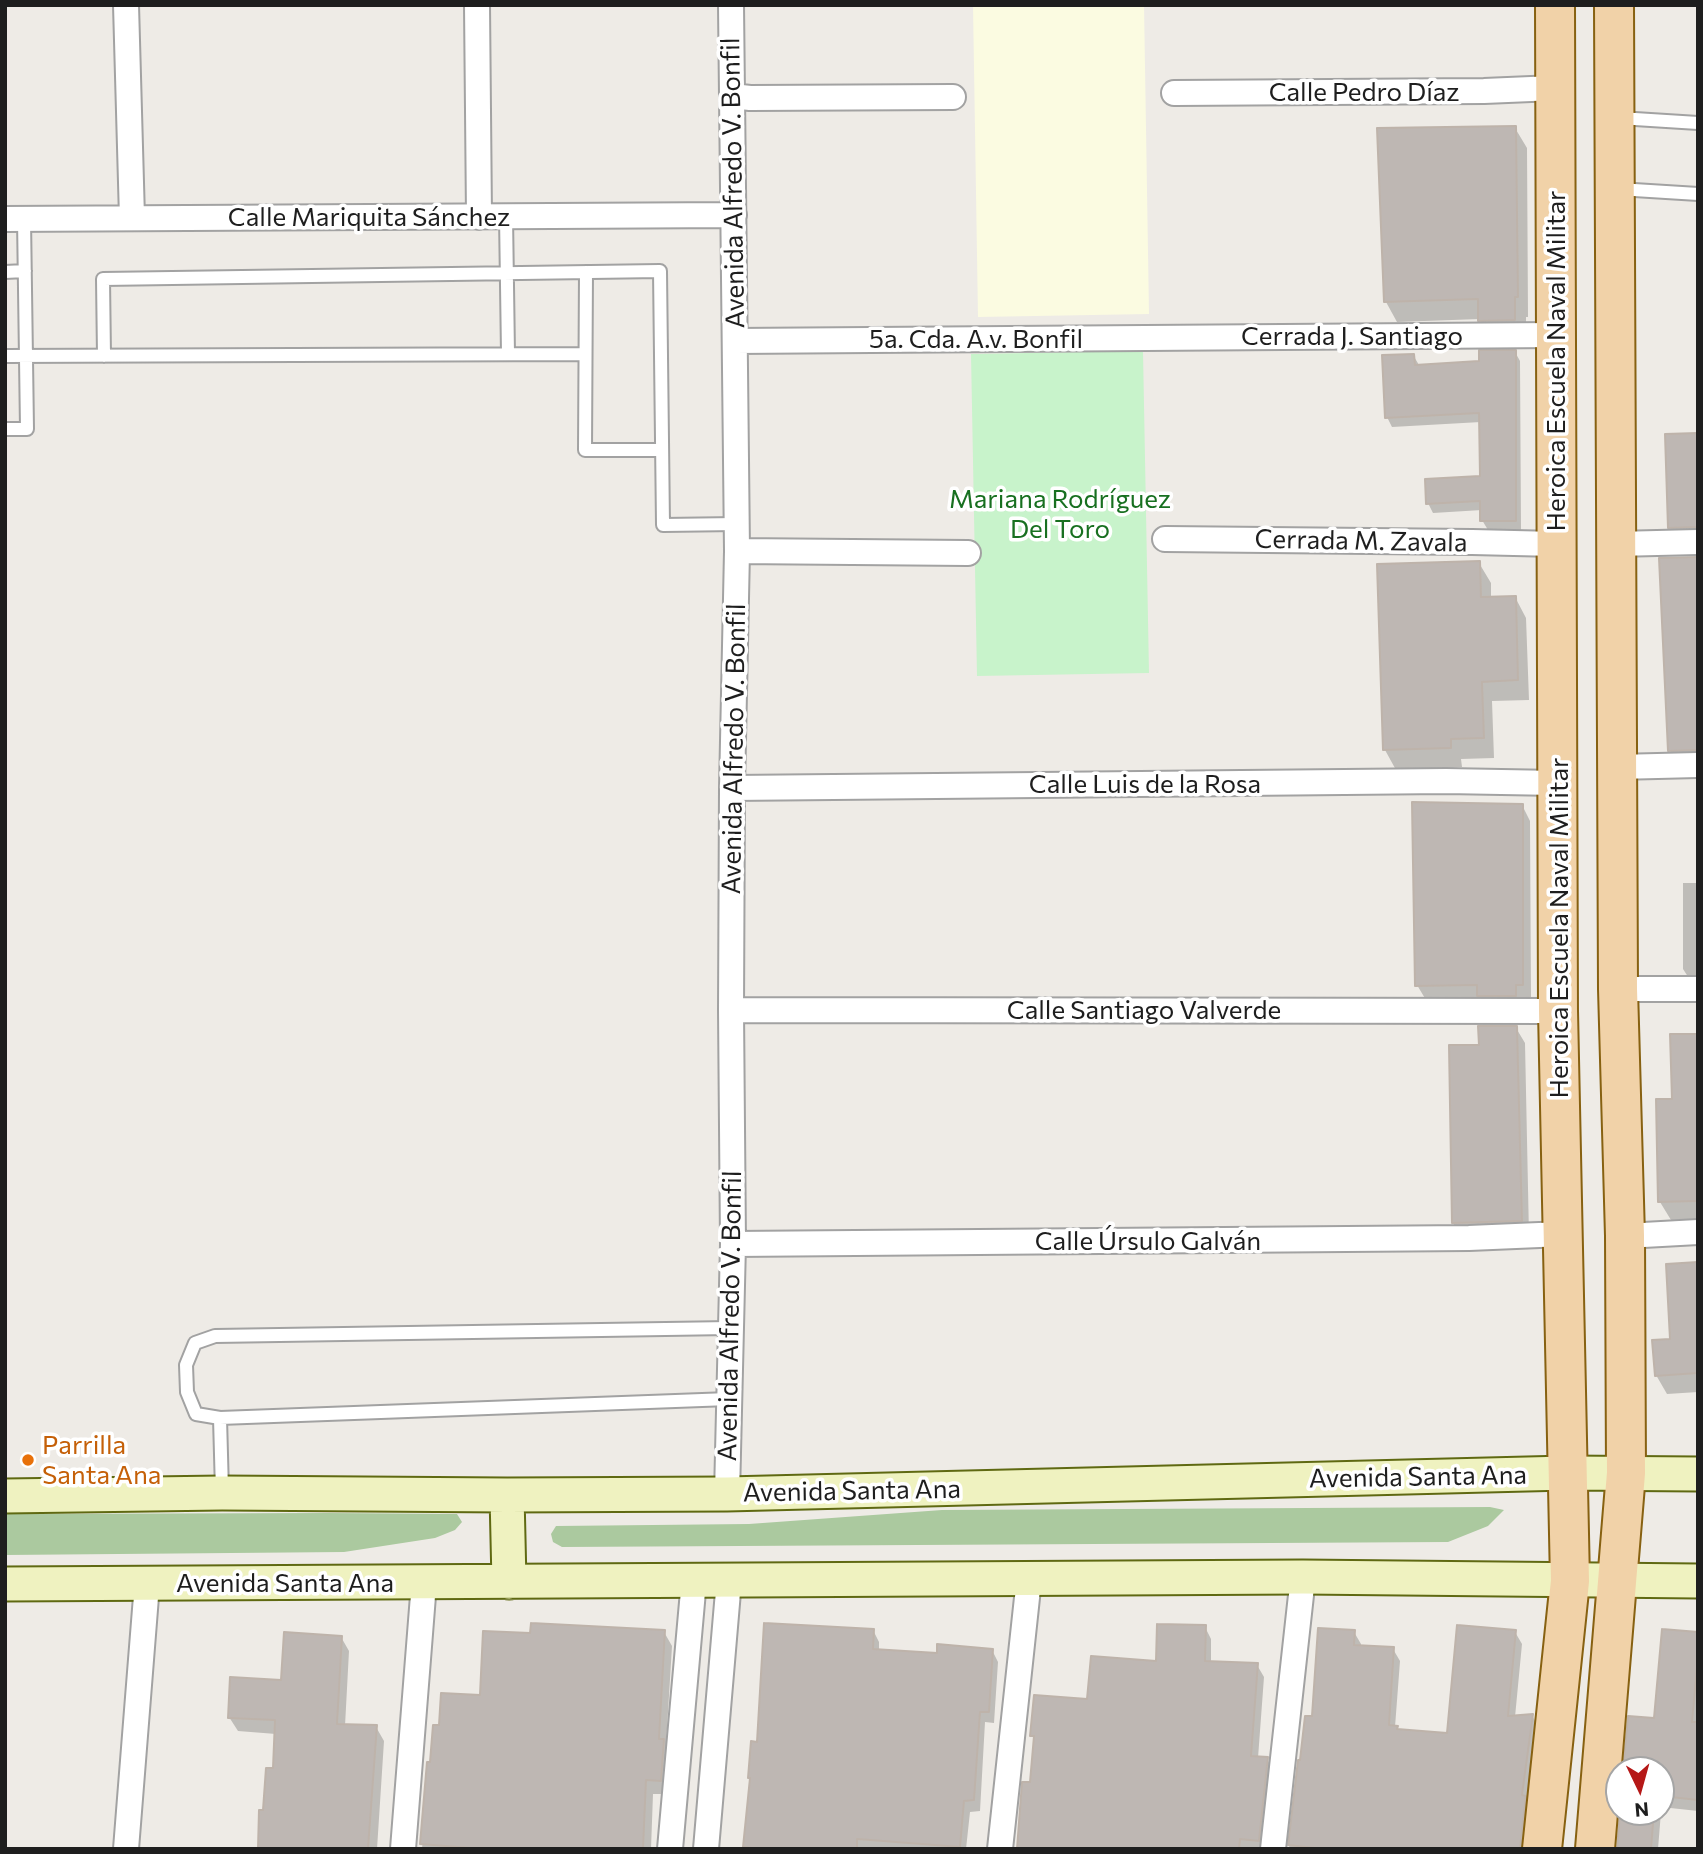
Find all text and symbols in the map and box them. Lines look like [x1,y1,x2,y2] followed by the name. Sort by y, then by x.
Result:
[715,37,751,329] street label: Avenida Alfredo V. Bonfil
[1269,76,1459,108] street label: Calle Pedro Díaz
[1540,191,1572,531] street label: Heroica Escuela Naval Militar
[228,201,510,233] street label: Calle Mariquita Sánchez
[1241,320,1463,352] street label: Cerrada J. Santiago
[869,323,1083,355] street label: 5a. Cda. A.v. Bonfil
[949,483,1171,544] park label: Mariana Rodríguez Del Toro
[1254,524,1468,558] street label: Cerrada M. Zavala
[716,603,752,895] street label: Avenida Alfredo V. Bonfil
[1543,758,1575,1098] street label: Heroica Escuela Naval Militar
[1029,768,1261,800] street label: Calle Luis de la Rosa
[1007,994,1281,1026] street label: Calle Santiago Valverde
[712,1170,748,1462] street label: Avenida Alfredo V. Bonfil
[1035,1225,1261,1257] street label: Calle Úrsulo Galván
[42,1429,161,1490] place label: Parrilla Santa Ana
[20,1452,36,1468] marker: Parrilla Santa Ana
[1309,1459,1527,1495] street label: Avenida Santa Ana
[743,1473,961,1509] street label: Avenida Santa Ana
[176,1567,394,1599] street label: Avenida Santa Ana
[1605,1756,1675,1826] north arrow
[1634,1798,1650,1823] text: N

